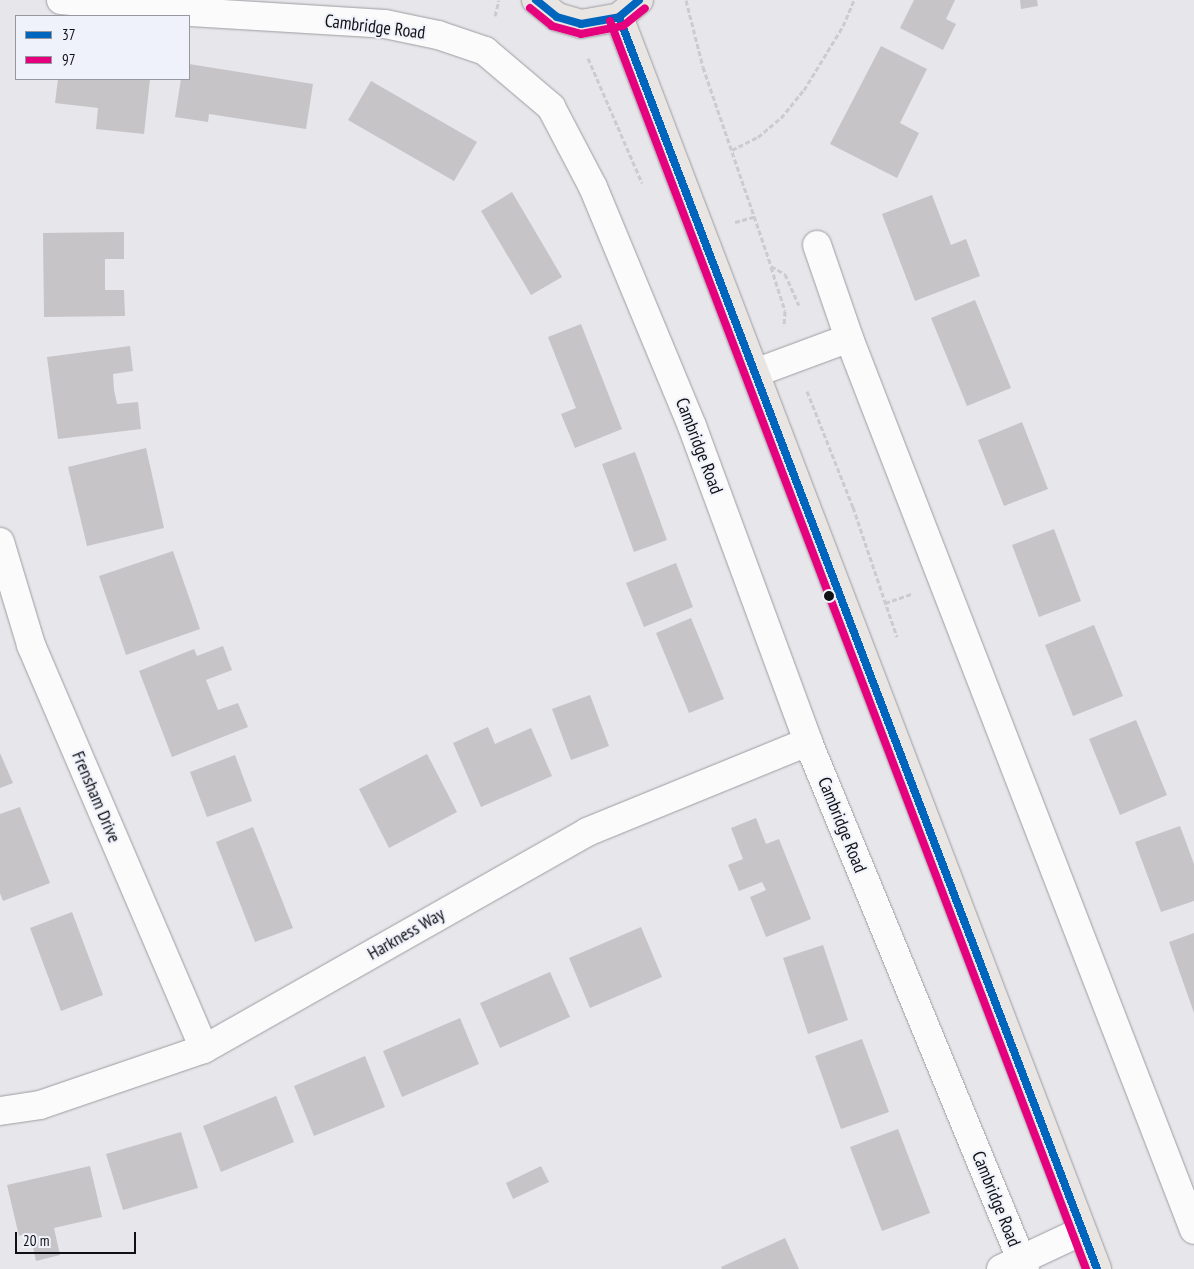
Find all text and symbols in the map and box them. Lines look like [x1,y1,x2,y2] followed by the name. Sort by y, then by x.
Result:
[324,10,426,44] street label: Cambridge Road
[15,15,190,80] legend
[62,25,76,44] text: 37
[62,50,76,69] text: 97
[671,395,727,497] street label: Cambridge Road
[824,591,834,601] unlabelled marker
[67,748,125,846] street label: Frensham Drive
[813,774,871,876] street label: Cambridge Road
[364,903,448,965] street label: Harkness Way
[967,1148,1025,1250] street label: Cambridge Road
[18,1222,139,1254] scale bar
[23,1231,49,1250] text: 20 m

